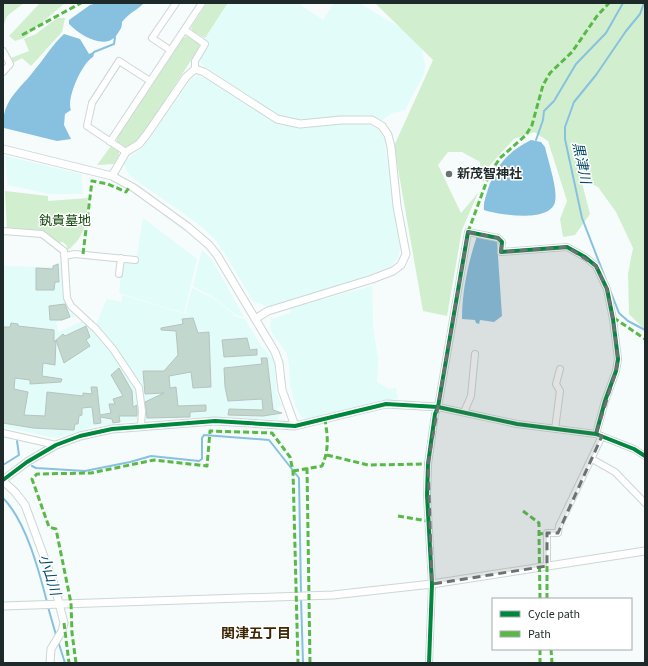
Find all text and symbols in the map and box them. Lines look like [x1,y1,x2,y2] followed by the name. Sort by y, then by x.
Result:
[567,140,596,188] water label: 黒津川
[457,165,522,183] place label: 新茂智神社
[444,169,454,179] marker: 新茂智神社
[39,212,91,230] park label: 釻貴墓地
[33,552,66,600] water label: 小山川
[492,598,632,650] legend
[528,606,580,623] text: Cycle path
[221,624,291,644] district label: 関津五丁目
[528,626,551,643] text: Path

